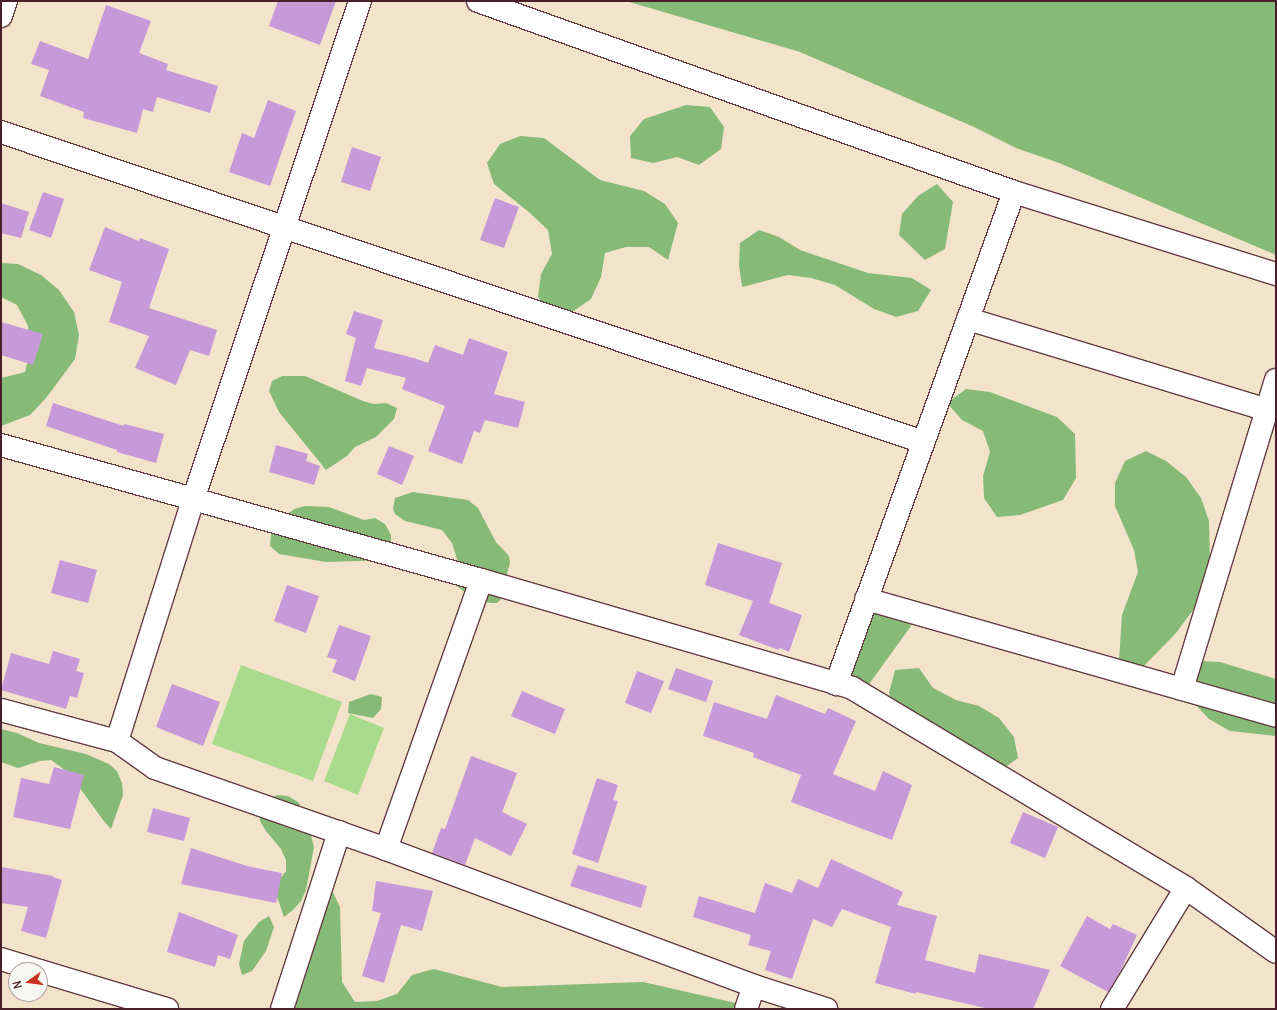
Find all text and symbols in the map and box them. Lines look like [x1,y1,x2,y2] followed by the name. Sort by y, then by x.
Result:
[8,962,48,1002] north arrow
[10,979,25,990] text: N

